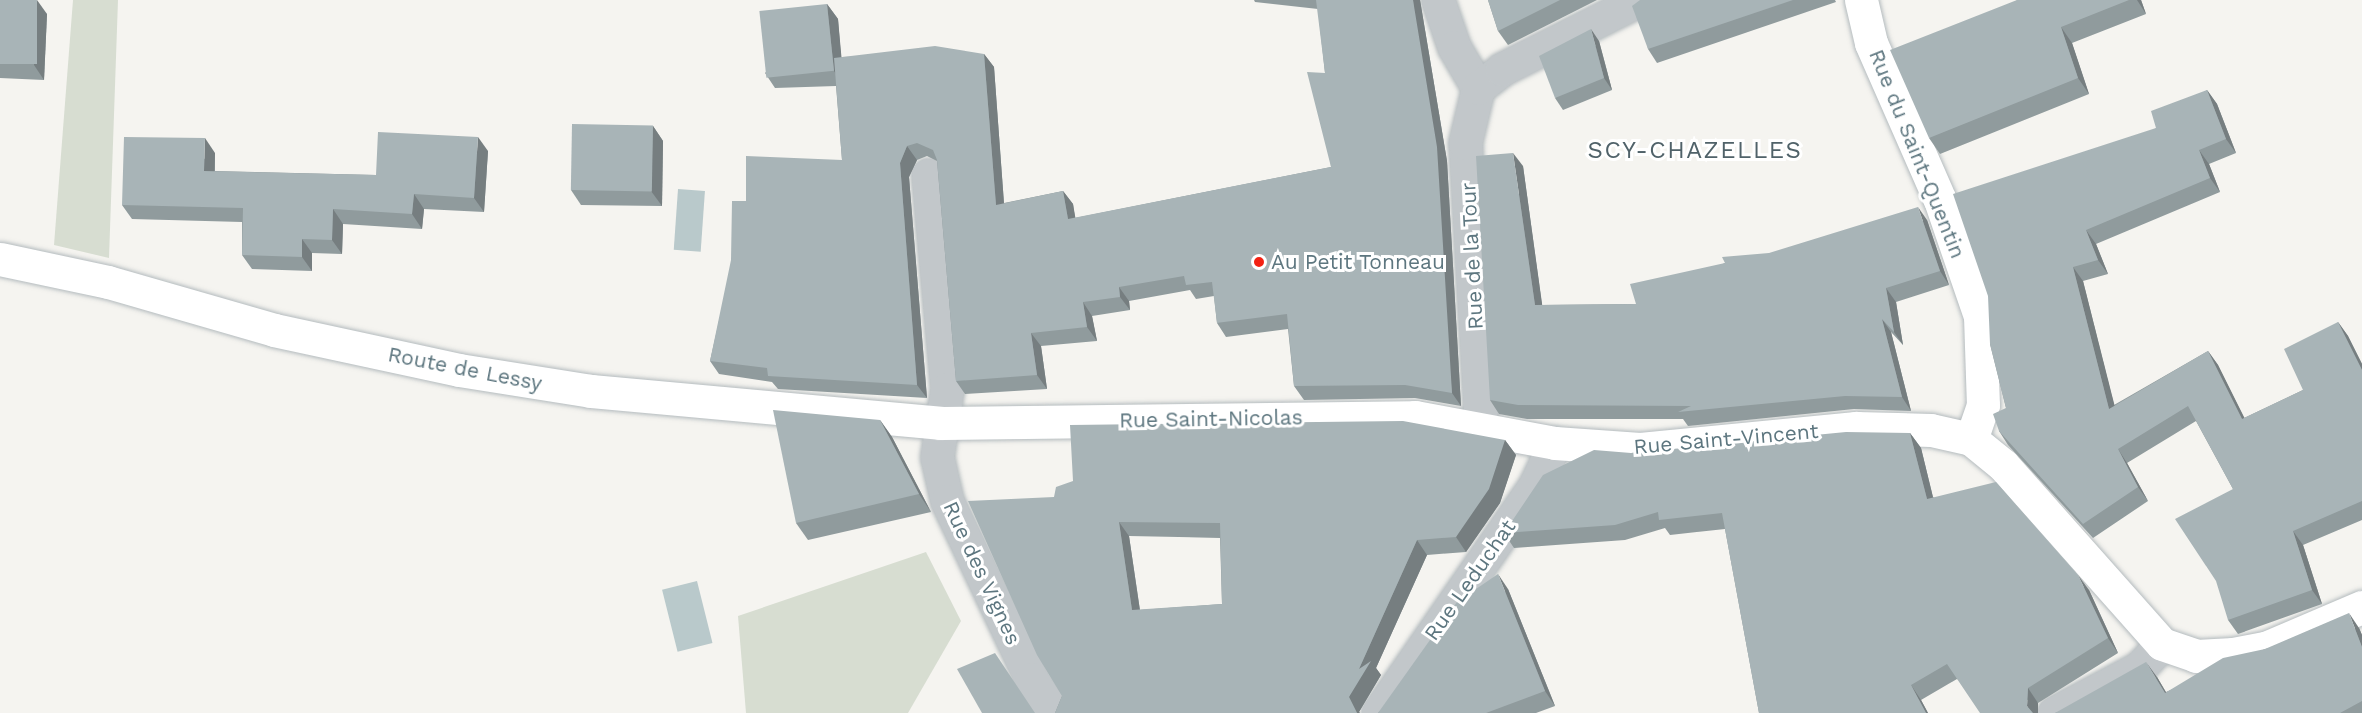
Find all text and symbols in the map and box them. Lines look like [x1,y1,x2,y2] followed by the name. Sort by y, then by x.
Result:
[1864,46,1970,262] street label: Rue du Saint-Quentin
[1588,137,1802,165] district label: SCY-CHAZELLES
[1456,181,1488,331] street label: Rue de la Tour
[1271,249,1445,275] place label: Au Petit Tonneau
[1252,255,1266,269] marker: Au Petit Tonneau
[386,342,544,396] street label: Route de Lessy
[1119,405,1303,433] street label: Rue Saint-Nicolas
[1633,418,1819,460] street label: Rue Saint-Vincent
[938,497,1026,649] street label: Rue des Vignes
[1419,515,1521,645] street label: Rue Leduchat

